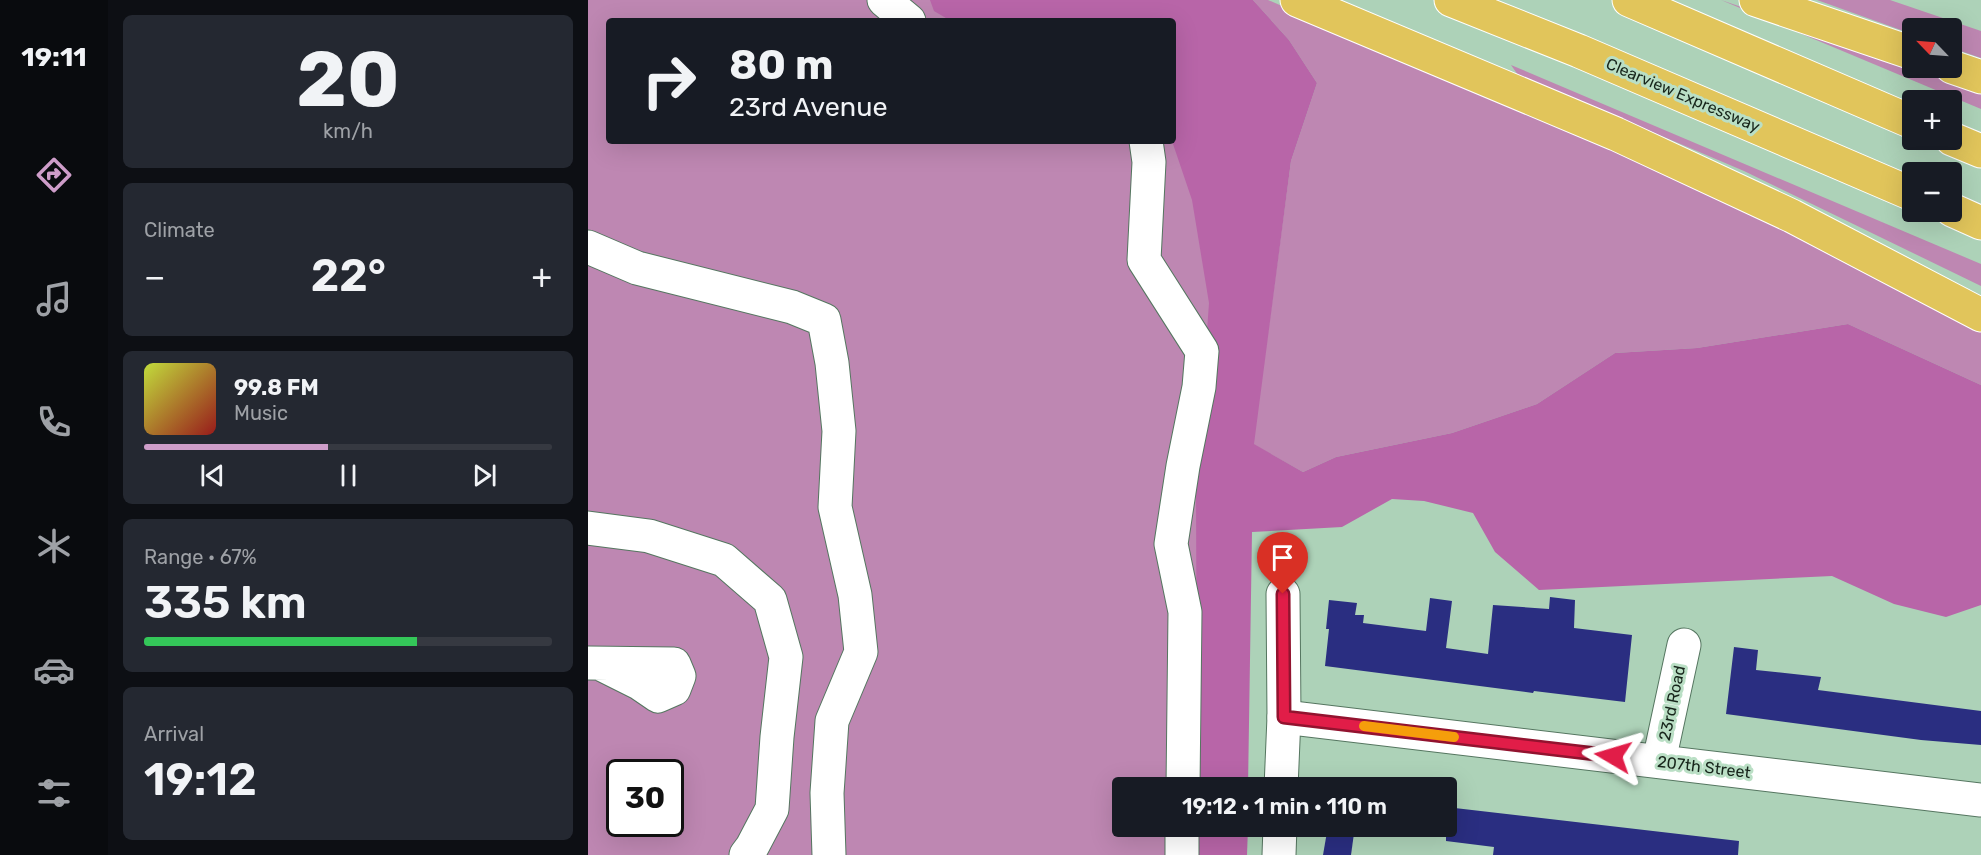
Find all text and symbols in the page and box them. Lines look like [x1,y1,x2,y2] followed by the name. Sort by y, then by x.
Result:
[1902,18,1962,78] north arrow
[1902,18,1962,222] map controls
[296,33,400,126] text: 20
[729,40,833,90] text: 80 m
[21,41,87,73] text: 19:11
[630,42,708,120] icon: right
[1603,54,1763,136] street label: Clearview Expressway
[1902,90,1962,150] button: +
[729,91,888,123] text: 23rd Avenue
[323,119,373,143] text: km/h
[33,154,75,196] icon: directions
[1902,162,1962,222] button: −
[144,218,215,242] text: Climate
[311,249,386,302] text: 22°
[144,257,165,296] text: −
[531,257,552,296] text: +
[33,278,75,320] icon: music
[234,374,319,401] text: 99.8 FM
[33,401,75,443] icon: phone
[234,401,288,425] text: Music
[196,459,229,492] icon: previous
[332,459,365,492] icon: pause
[468,459,501,492] icon: next
[33,525,75,567] icon: climate
[1257,532,1308,594] pin
[1266,541,1299,574] icon: arrive
[144,545,257,569] text: Range · 67%
[144,576,307,629] text: 335 km
[33,649,75,691] icon: car
[1655,664,1689,742] street label: 23rd Road
[144,722,204,746] text: Arrival
[1581,724,1645,788] position arrow
[1656,752,1752,782] street label: 207th Street
[144,753,257,806] text: 19:12
[606,759,684,837] speed limit sign: 30
[33,772,75,814] icon: filters
[1182,793,1387,820] text: 19:12 · 1 min · 110 m

